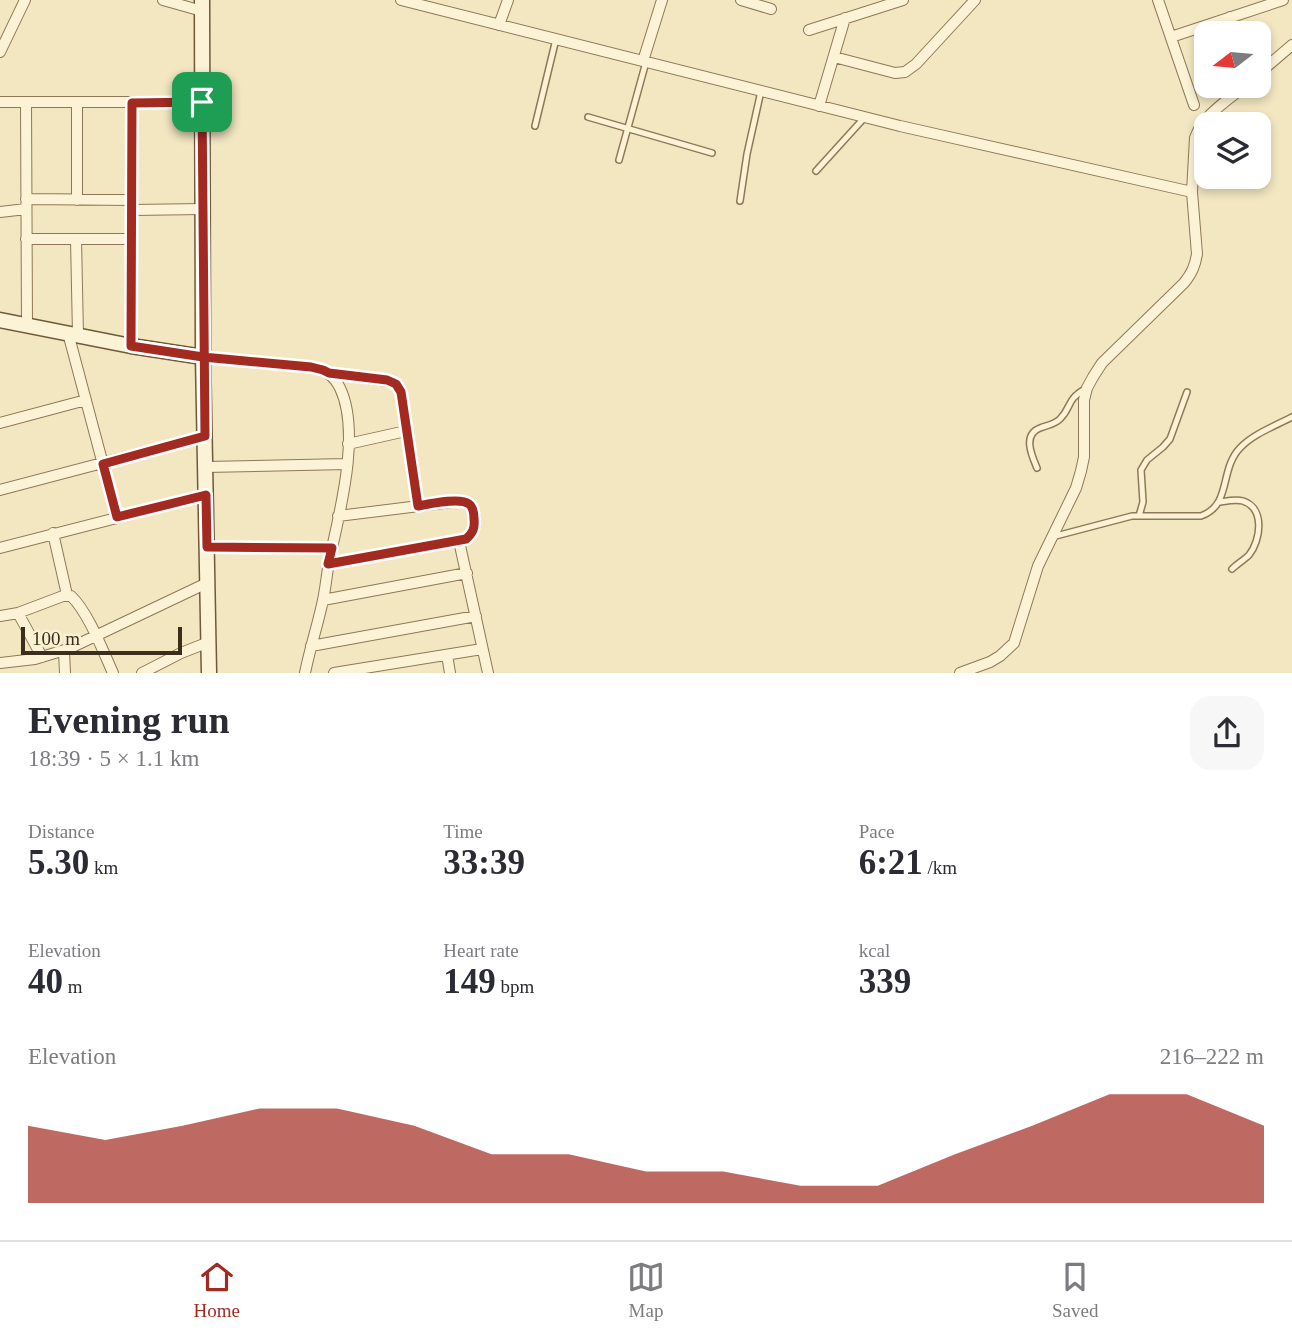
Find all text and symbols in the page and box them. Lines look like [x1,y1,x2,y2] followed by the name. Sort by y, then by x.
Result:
[1194,21,1270,98] north arrow
[1194,21,1271,189] map controls
[172,72,232,132] pin
[183,83,221,121] icon: arrive
[1194,112,1271,189] button: layers
[21,624,182,656] scale bar
[32,628,80,649] text: 100 m
[1190,696,1264,770] button: share
[28,699,230,741] text: Evening run
[28,746,199,771] text: 18:39 · 5 × 1.1 km
[28,821,94,842] text: Distance
[443,821,483,842] text: Time
[859,821,895,842] text: Pace
[28,843,89,882] text: 5.30
[443,843,525,882] text: 33:39
[859,843,923,882] text: 6:21
[89,857,118,878] text: km
[923,857,957,878] text: /km
[28,940,101,961] text: Elevation
[443,940,519,961] text: Heart rate
[859,940,890,961] text: kcal
[28,962,63,1001] text: 40
[443,962,496,1001] text: 149
[859,962,911,1001] text: 339
[63,976,83,997] text: m
[496,976,534,997] text: bpm
[28,1044,116,1069] text: Elevation
[1160,1044,1264,1069] text: 216–222 m
[194,1258,240,1322] tab: Home
[627,1258,665,1322] tab: Map
[1052,1258,1098,1322] tab: Saved

